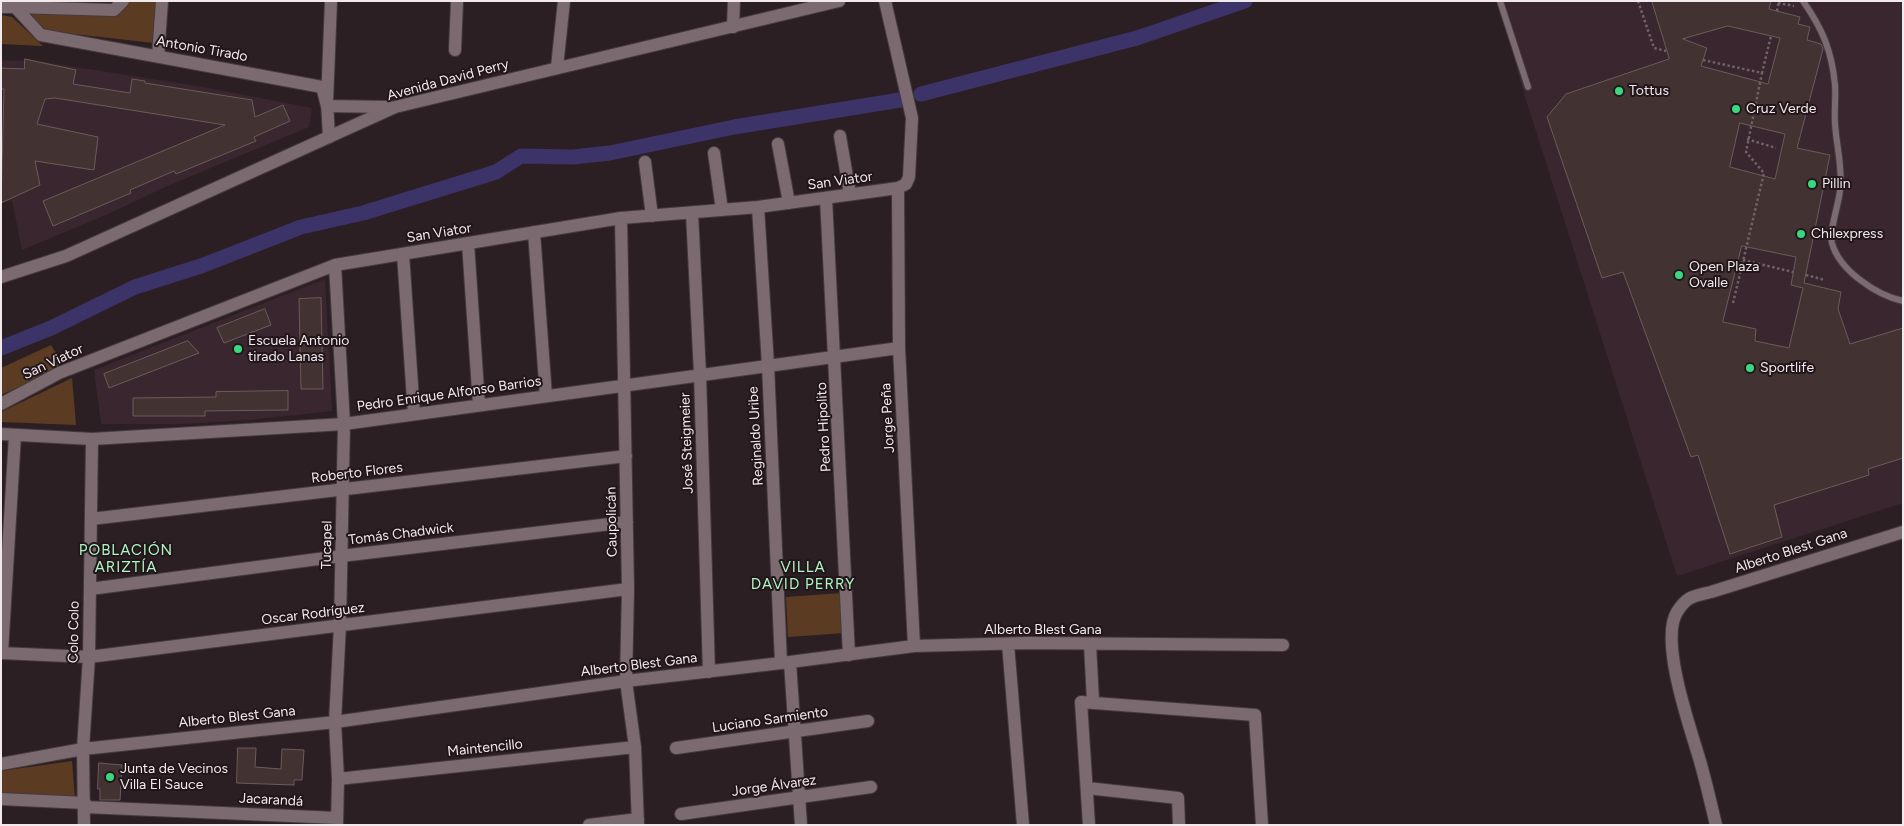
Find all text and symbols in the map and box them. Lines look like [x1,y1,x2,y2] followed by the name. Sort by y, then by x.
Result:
[155,33,249,65] street label: Antonio Tirado
[385,56,511,104] street label: Avenida David Perry
[1629,83,1669,99] place label: Tottus
[1613,85,1625,97] marker: Tottus
[1746,101,1816,117] place label: Cruz Verde
[1730,103,1742,115] marker: Cruz Verde
[807,168,873,194] street label: San Viator
[1822,176,1851,192] place label: Pillin
[1806,178,1818,190] marker: Pillin
[405,220,473,246] street label: San Viator
[1811,226,1883,242] place label: Chilexpress
[1795,228,1807,240] marker: Chilexpress
[1689,259,1759,292] place label: Open Plaza Ovalle
[1673,269,1685,281] marker: Open Plaza Ovalle
[248,333,349,366] place label: Escuela Antonio tirado Lanas
[20,341,86,383] street label: San Viator
[232,343,244,355] marker: Escuela Antonio tirado Lanas
[1760,360,1814,376] place label: Sportlife
[1744,362,1756,374] marker: Sportlife
[356,373,542,415] street label: Pedro Enrique Alfonso Barrios
[813,382,835,472] street label: Pedro Hipolito
[878,383,898,453] street label: Jorge Peña
[745,386,767,486] street label: Reginaldo Uribe
[677,392,697,494] street label: José Steigmeier
[310,459,404,487] street label: Roberto Flores
[603,487,621,557] street label: Caupolicán
[347,519,455,549] street label: Tomás Chadwick
[318,521,336,569] street label: Tucapel
[1733,525,1849,577] street label: Alberto Blest Gana
[78,542,174,577] district label: POBLACIÓN ARIZTÍA
[749,559,857,594] district label: VILLA DAVID PERRY
[260,599,366,629] street label: Oscar Rodríguez
[65,601,83,663] street label: Colo Colo
[984,622,1102,638] street label: Alberto Blest Gana
[580,650,698,680] street label: Alberto Blest Gana
[178,703,296,731] street label: Alberto Blest Gana
[711,704,829,736] street label: Luciano Sarmiento
[446,736,524,760] street label: Maintencillo
[120,761,228,794] place label: Junta de Vecinos Villa El Sauce
[104,771,116,783] marker: Junta de Vecinos Villa El Sauce
[731,772,817,800] street label: Jorge Álvarez
[239,790,303,810] street label: Jacarandá

